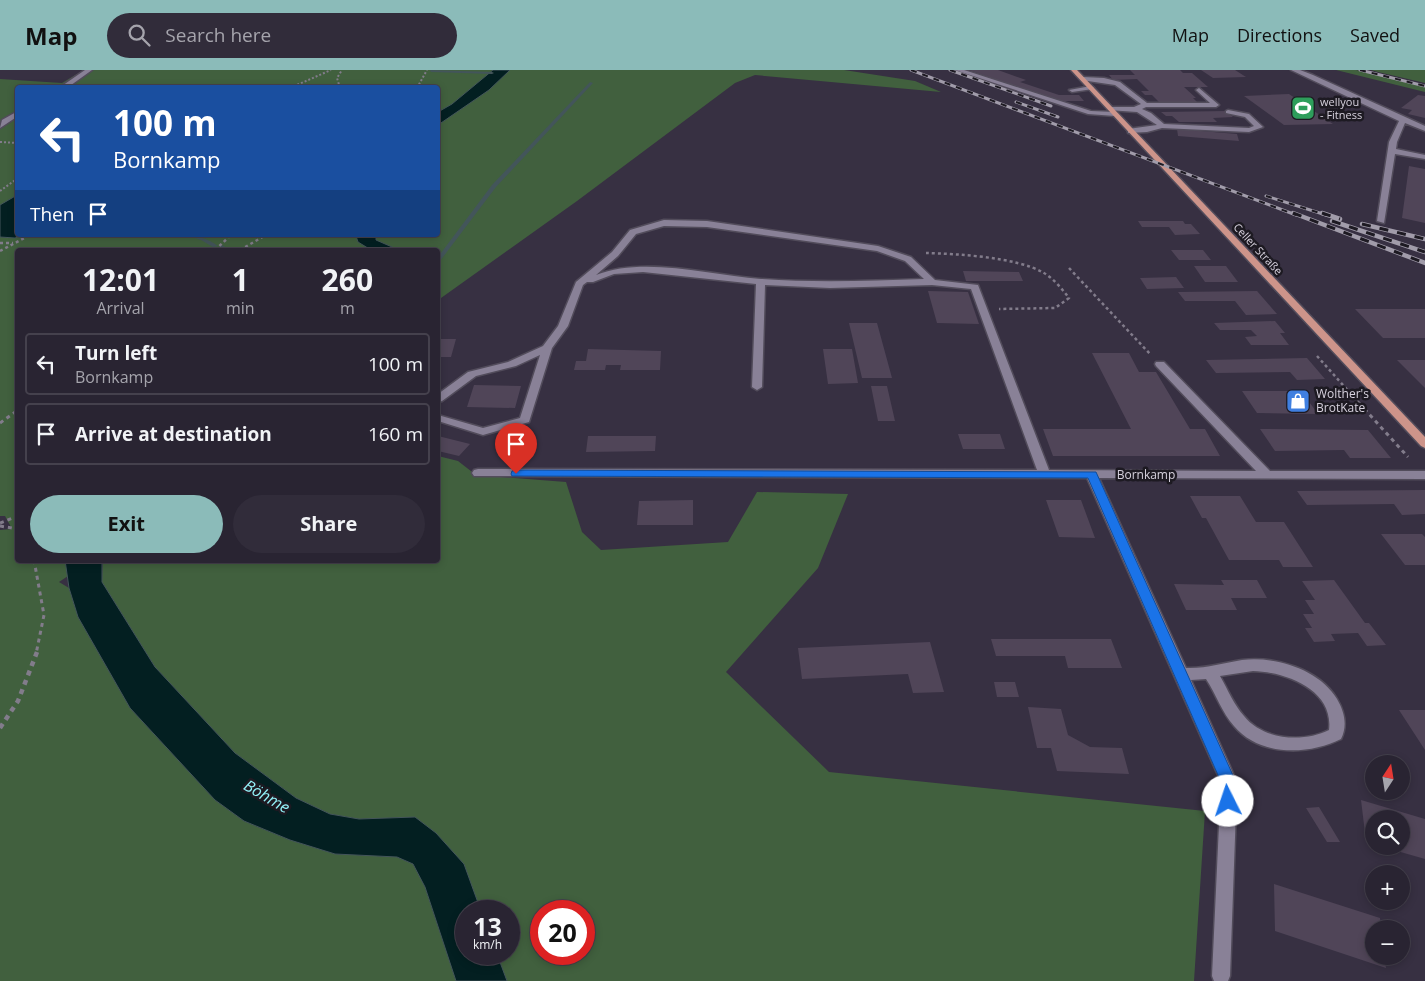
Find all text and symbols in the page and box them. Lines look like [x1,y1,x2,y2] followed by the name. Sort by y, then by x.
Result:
[107,13,457,58] search box
[25,19,77,52] text: Map
[125,21,153,49] icon: search
[165,22,271,48] text: Search here
[1172,23,1209,47] text: Map
[1237,23,1322,47] text: Directions
[1350,23,1400,47] text: Saved
[1320,94,1362,122] place label: wellyou - Fitness
[1290,95,1316,121] sports icon: wellyou - Fitness
[113,99,217,146] text: 100 m
[30,105,95,170] icon: left
[113,144,221,174] text: Bornkamp
[84,200,112,228] icon: arrive
[30,201,74,227] text: Then
[1230,219,1286,278] street label: Celler Straße
[82,259,159,300] text: 12:01
[232,259,249,300] text: 1
[322,259,373,300] text: 260
[96,297,145,319] text: Arrival
[226,297,255,319] text: min
[340,297,355,319] text: m
[75,340,157,366] text: Turn left
[32,350,60,378] icon: left
[368,351,423,377] text: 100 m
[75,366,153,388] text: Bornkamp
[1316,385,1369,416] place label: Wolther's BrotKate
[1285,388,1311,414] shop icon: Wolther's BrotKate
[32,420,60,448] icon: arrive
[75,421,272,447] text: Arrive at destination
[368,421,423,447] text: 160 m
[495,423,537,474] pin
[502,430,530,458] icon: arrive
[1117,466,1175,483] street label: Bornkamp
[30,495,223,553] button: Exit
[233,495,425,553] button: Share
[1365,755,1410,800] north arrow
[1365,755,1410,965] map controls
[240,774,294,818] water label: Böhme
[1201,774,1253,826] position arrow
[1365,810,1410,855] button: search
[1365,865,1410,910] button: +
[530,900,595,965] speed limit sign: 20
[473,909,502,943] text: 13
[1365,920,1410,965] button: −
[473,936,502,953] text: km/h

